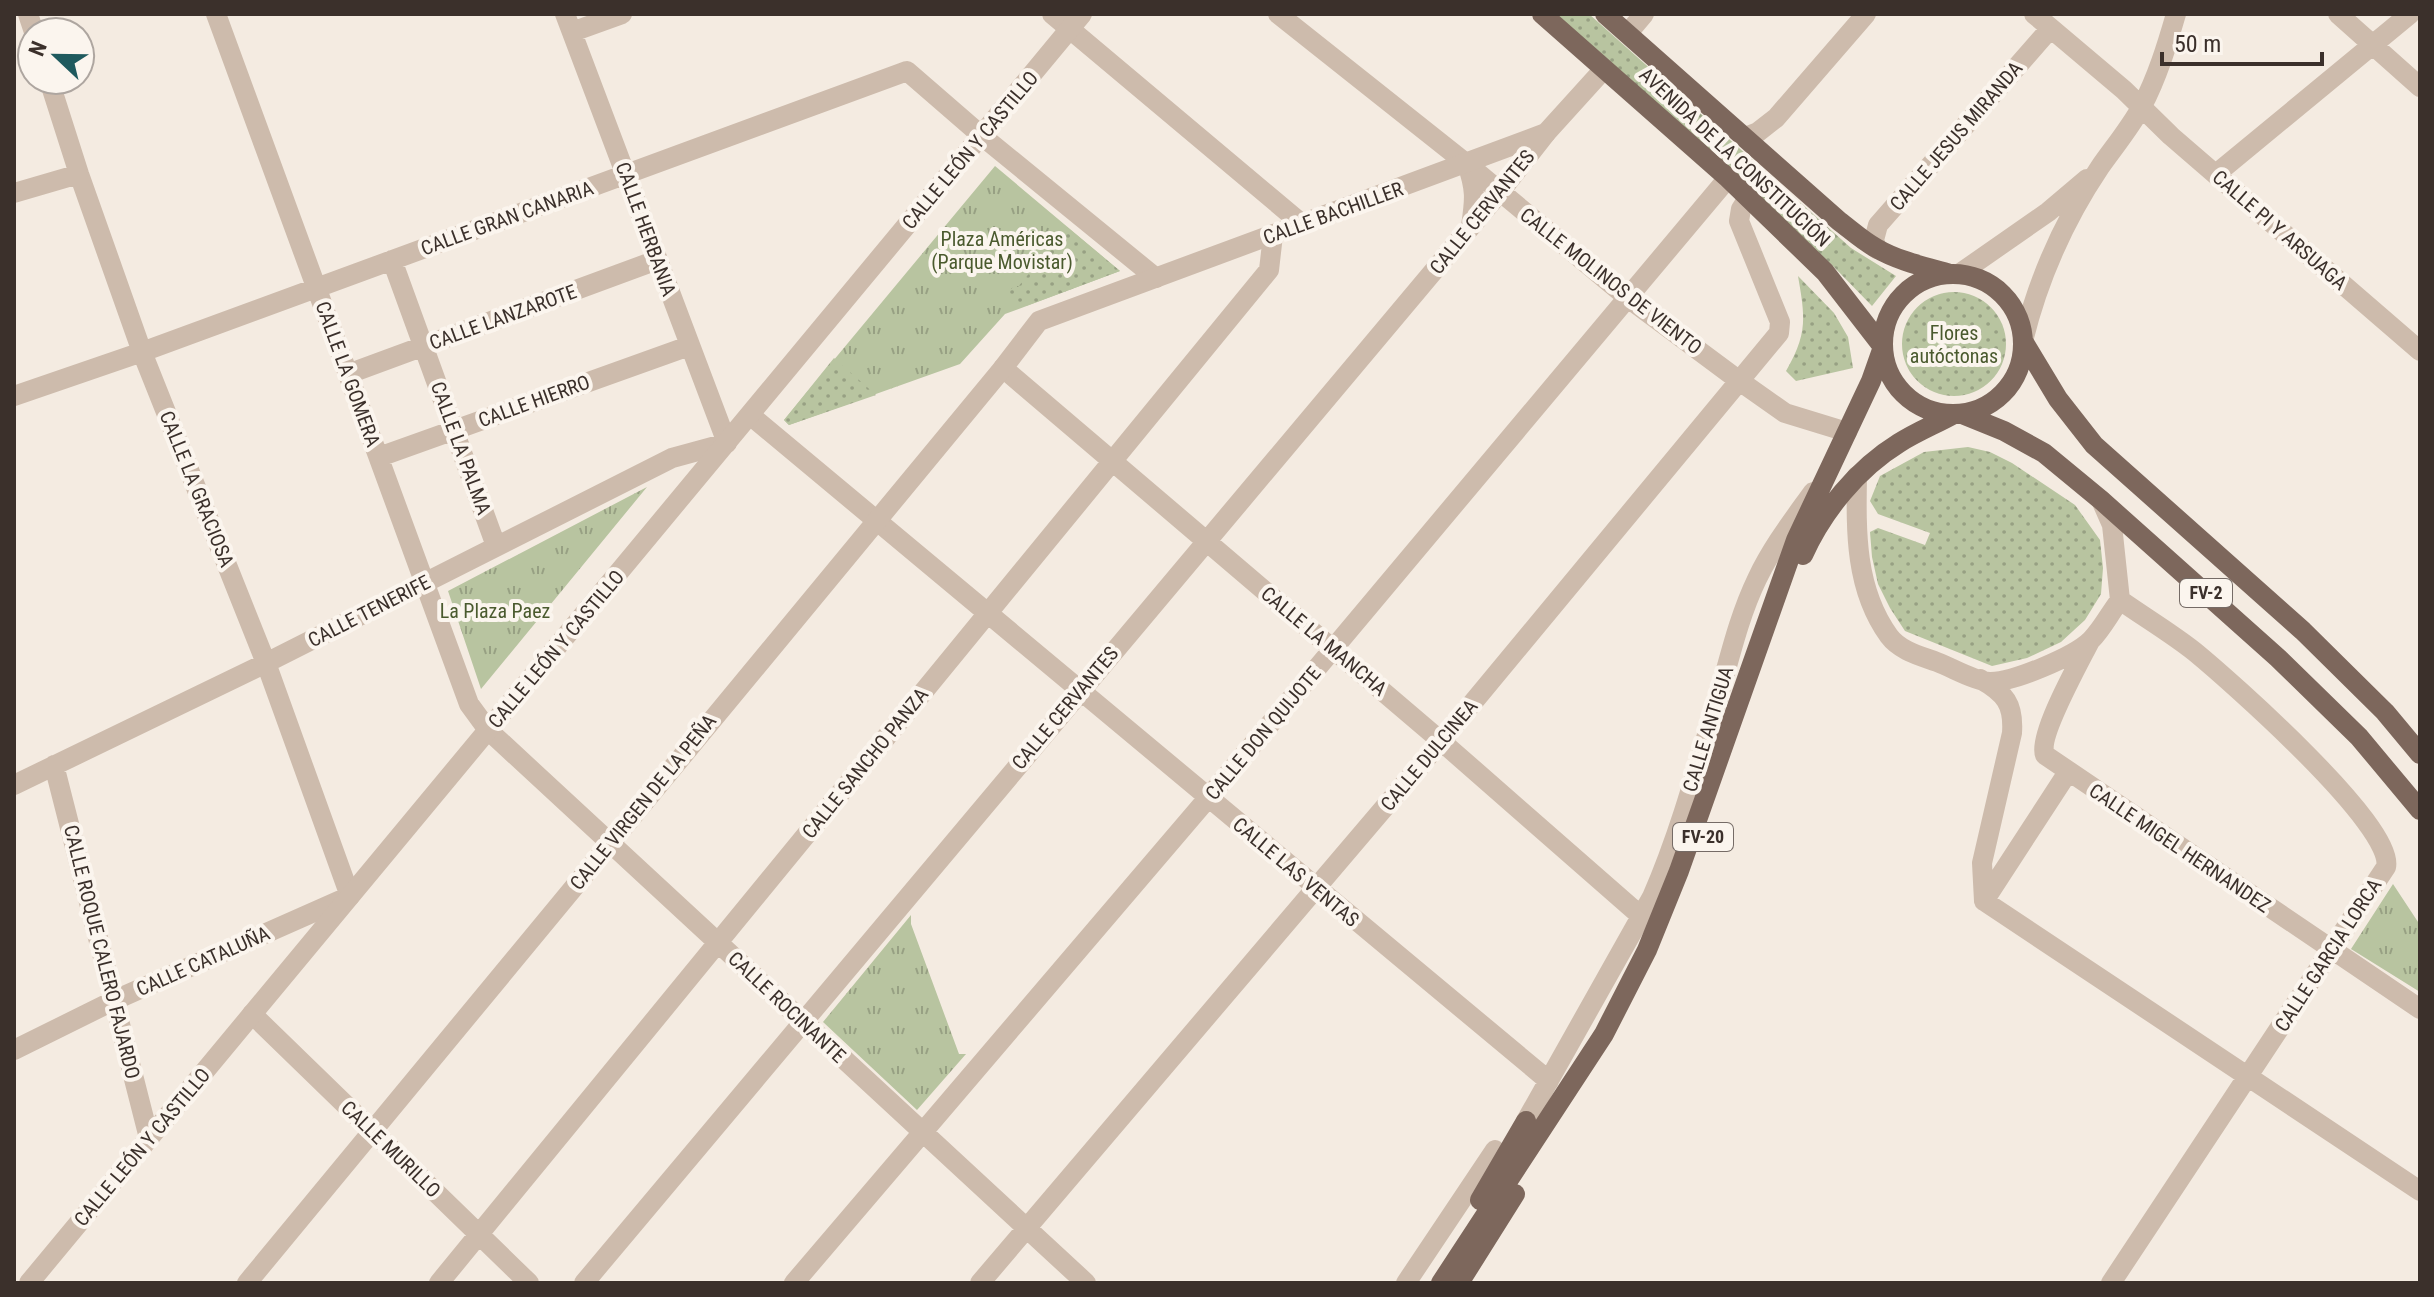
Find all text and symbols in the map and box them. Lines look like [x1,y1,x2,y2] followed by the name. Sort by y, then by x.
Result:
[16,16,96,96] north arrow
[2162,16,2322,66] scale bar
[2174,30,2221,58] text: 50 m
[24,38,52,60] text: N
[1885,56,2028,216] street label: CALLE JESUS MIRANDA
[1635,62,1835,252] street label: AVENIDA DE LA CONSTITUCIÓN
[897,66,1043,234] street label: CALLE LEÓN Y CASTILLO
[1425,145,1539,279] street label: CALLE CERVANTES
[611,159,682,300] street label: CALLE HERBANIA
[2208,165,2353,295] street label: CALLE PI Y ARSUAGA
[418,175,597,260] street label: CALLE GRAN CANARIA
[1260,176,1407,249] street label: CALLE BACHILLER
[1515,203,1707,359] street label: CALLE MOLINOS DE VIENTO
[931,227,1073,274] park label: Plaza Américas (Parque Movistar)
[426,279,580,355] street label: CALLE LANZAROTE
[311,298,386,451] street label: CALLE LA GOMERA
[1910,321,1998,368] park label: Flores autóctonas
[475,370,593,432] street label: CALLE HIERRO
[426,378,496,518] street label: CALLE LA PALMA
[155,407,239,571] street label: CALLE LA GRACIOSA
[483,565,629,733] street label: CALLE LEÓN Y CASTILLO
[304,570,434,652] street label: CALLE TENERIFE
[2180,579,2232,607] road number: FV-2
[1256,581,1392,701] street label: CALLE LA MANCHA
[440,599,550,623] park label: La Plaza Paez
[1007,642,1123,774] street label: CALLE CERVANTES
[1200,661,1326,805] street label: CALLE DON QUIJOTE
[1678,663,1739,795] street label: CALLE ANTIGUA
[797,682,933,843] street label: CALLE SANCHO PANZA
[1375,694,1483,816] street label: CALLE DULCINEA
[565,709,721,895] street label: CALLE VIRGEN DE LA PEÑA
[2085,778,2275,918] street label: CALLE MIGEL HERNANDEZ
[1228,812,1364,932] street label: CALLE LAS VENTAS
[59,823,145,1081] street label: CALLE ROQUE CALERO FAJARDO
[1673,823,1733,851] road number: FV-20
[2270,874,2387,1036] street label: CALLE GARCIA LORCA
[133,921,274,1001] street label: CALLE CATALUÑA
[723,946,851,1068] street label: CALLE ROCINANTE
[69,1063,215,1231] street label: CALLE LEÓN Y CASTILLO
[336,1096,446,1202] street label: CALLE MURILLO

